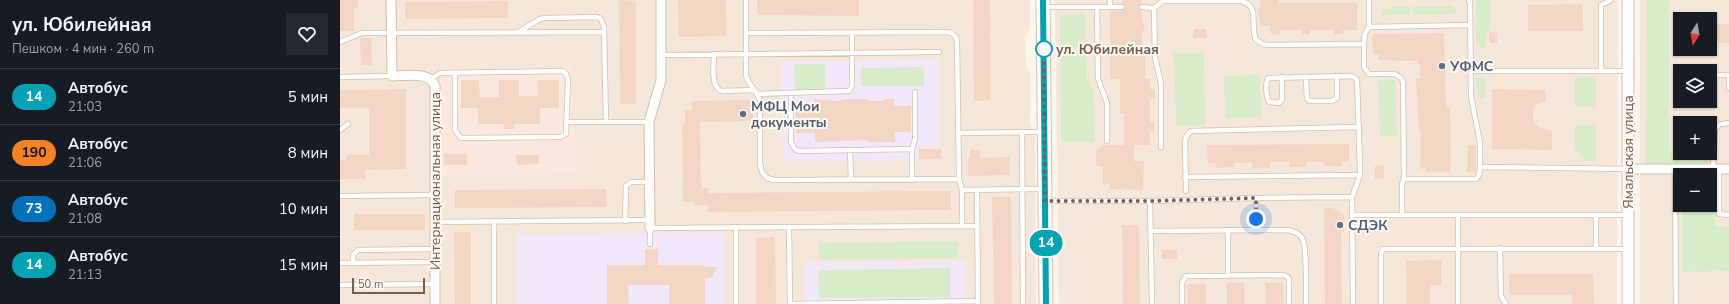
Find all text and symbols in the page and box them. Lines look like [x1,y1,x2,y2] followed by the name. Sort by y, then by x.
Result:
[12,12,152,38] text: ул. Юбилейная
[1673,12,1717,56] north arrow
[1673,12,1717,212] map controls
[286,13,328,55] button: heart
[12,40,154,58] text: Пешком · 4 мин · 260 m
[1035,40,1053,58] marker: ул. Юбилейная
[1056,40,1159,59] place label: ул. Юбилейная
[1449,57,1494,76] place label: УФМС
[1437,61,1447,71] marker: УФМС
[1673,64,1717,108] button: layers
[68,78,128,98] text: Автобус
[26,87,42,106] text: 14
[288,87,328,107] text: 5 мин
[426,92,445,270] street label: Интернациональная улица
[1619,95,1638,209] street label: Ямальская улица
[751,97,827,132] place label: МФЦ Мои документы
[68,98,102,116] text: 21:03
[738,109,748,119] marker: МФЦ Мои документы
[1673,116,1717,160] button: +
[68,134,128,154] text: Автобус
[21,143,47,162] text: 190
[288,143,328,163] text: 8 мин
[68,154,102,172] text: 21:06
[1673,168,1717,212] button: −
[68,190,128,210] text: Автобус
[26,199,42,218] text: 73
[279,199,328,219] text: 10 мин
[1246,209,1266,229] your location
[68,210,102,228] text: 21:08
[1348,216,1388,235] place label: СДЭК
[1335,220,1345,230] marker: СДЭК
[1028,230,1064,256] line badge: 14
[1038,233,1054,252] text: 14
[68,246,128,266] text: Автобус
[26,255,42,274] text: 14
[279,255,328,275] text: 15 мин
[68,266,102,284] text: 21:13
[352,276,425,295] scale bar
[358,277,383,292] text: 50 m

